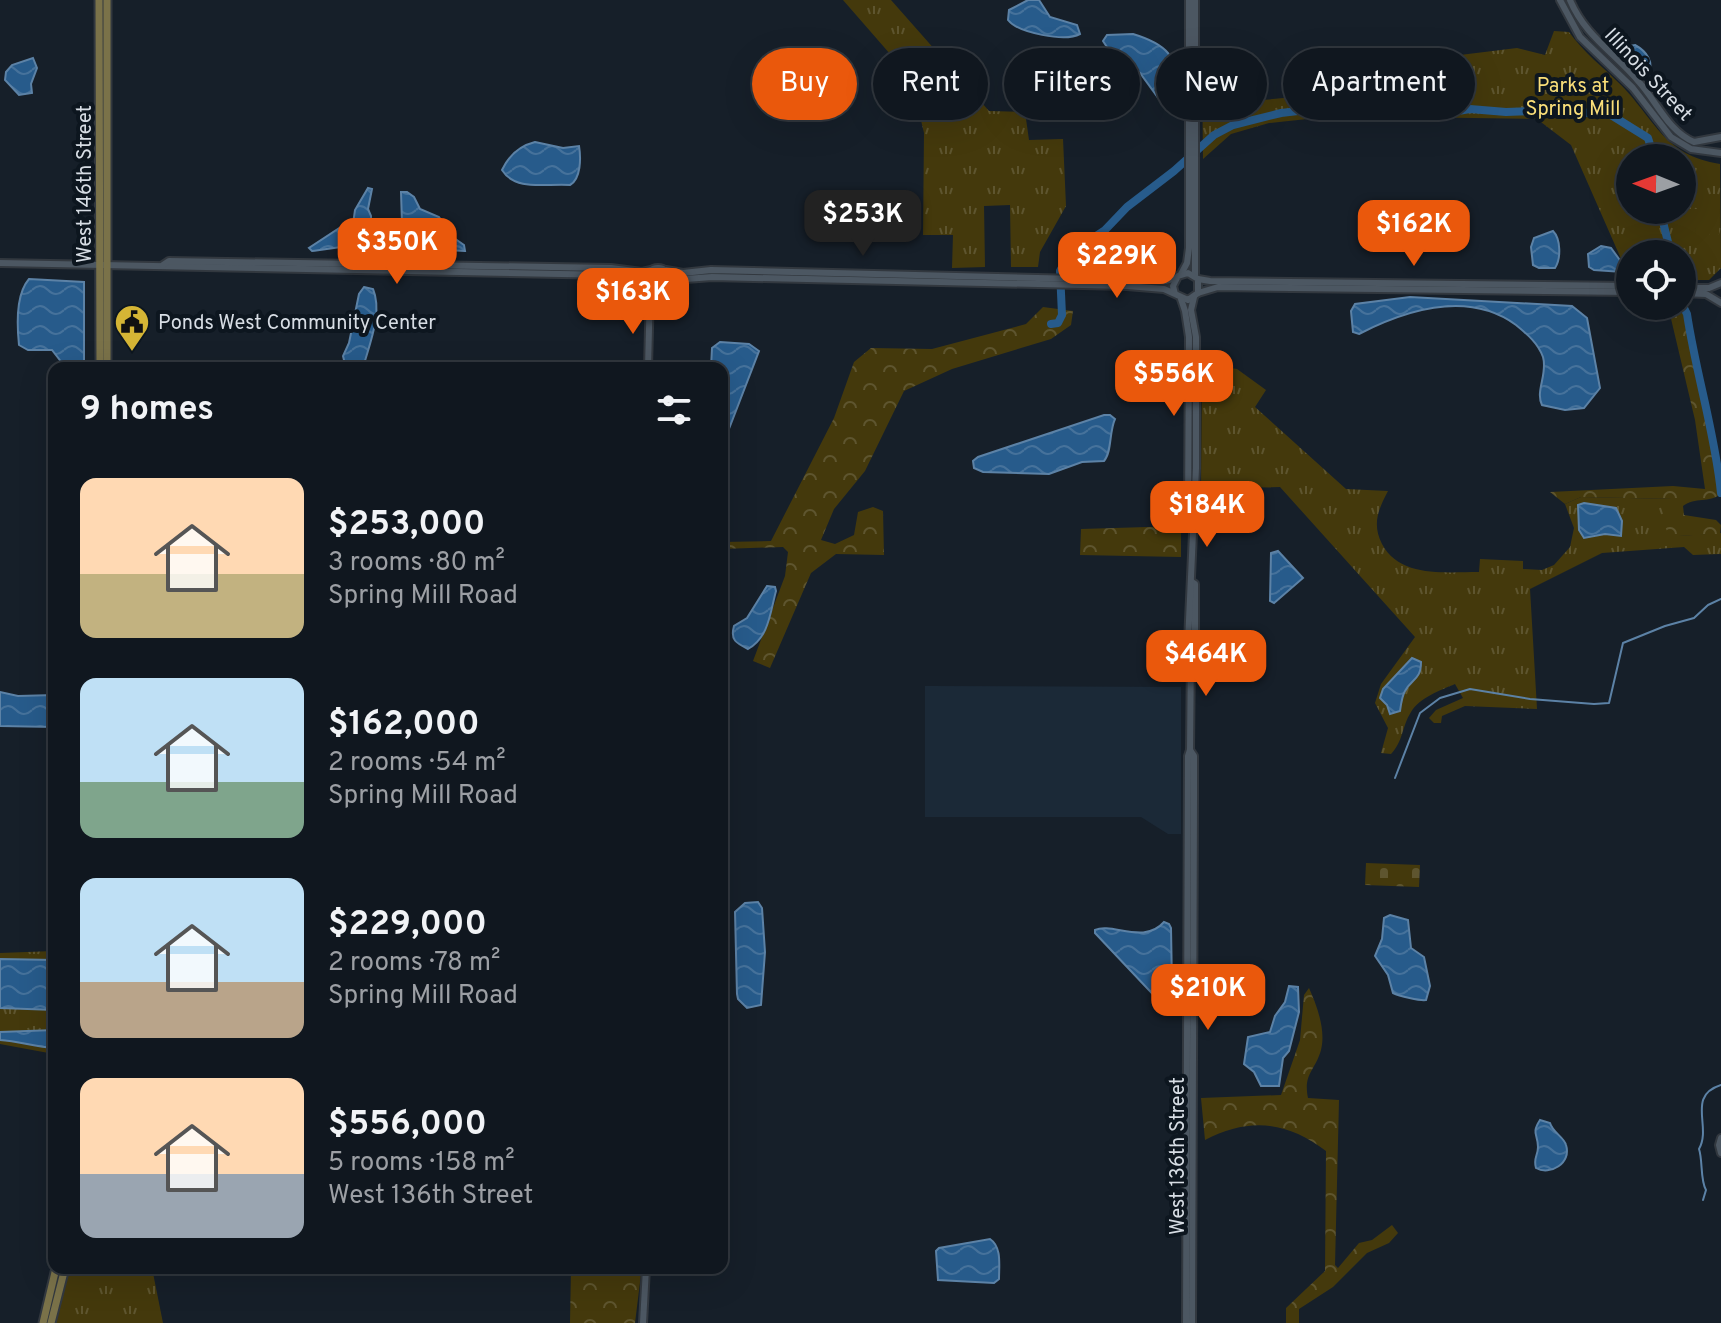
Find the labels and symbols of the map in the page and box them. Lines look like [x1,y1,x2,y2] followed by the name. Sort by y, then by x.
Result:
[1598,23,1697,127] street label: Illinois Street
[1525,74,1621,123] park label: Parks at Spring Mill
[73,105,99,263] street label: West 146th Street
[1616,144,1696,224] north arrow
[807,190,919,258] pin: $253K
[1358,200,1470,268] pin: $162K
[341,218,453,286] pin: $350K
[1061,232,1173,300] pin: $229K
[577,268,689,336] pin: $163K
[113,303,151,353] public building icon: Ponds West Community Center
[158,311,436,337] place label: Ponds West Community Center
[1118,350,1230,418] pin: $556K
[1151,481,1263,549] pin: $184K
[1150,630,1262,698] pin: $464K
[1152,964,1264,1032] pin: $210K
[1166,1077,1192,1235] street label: West 136th Street

